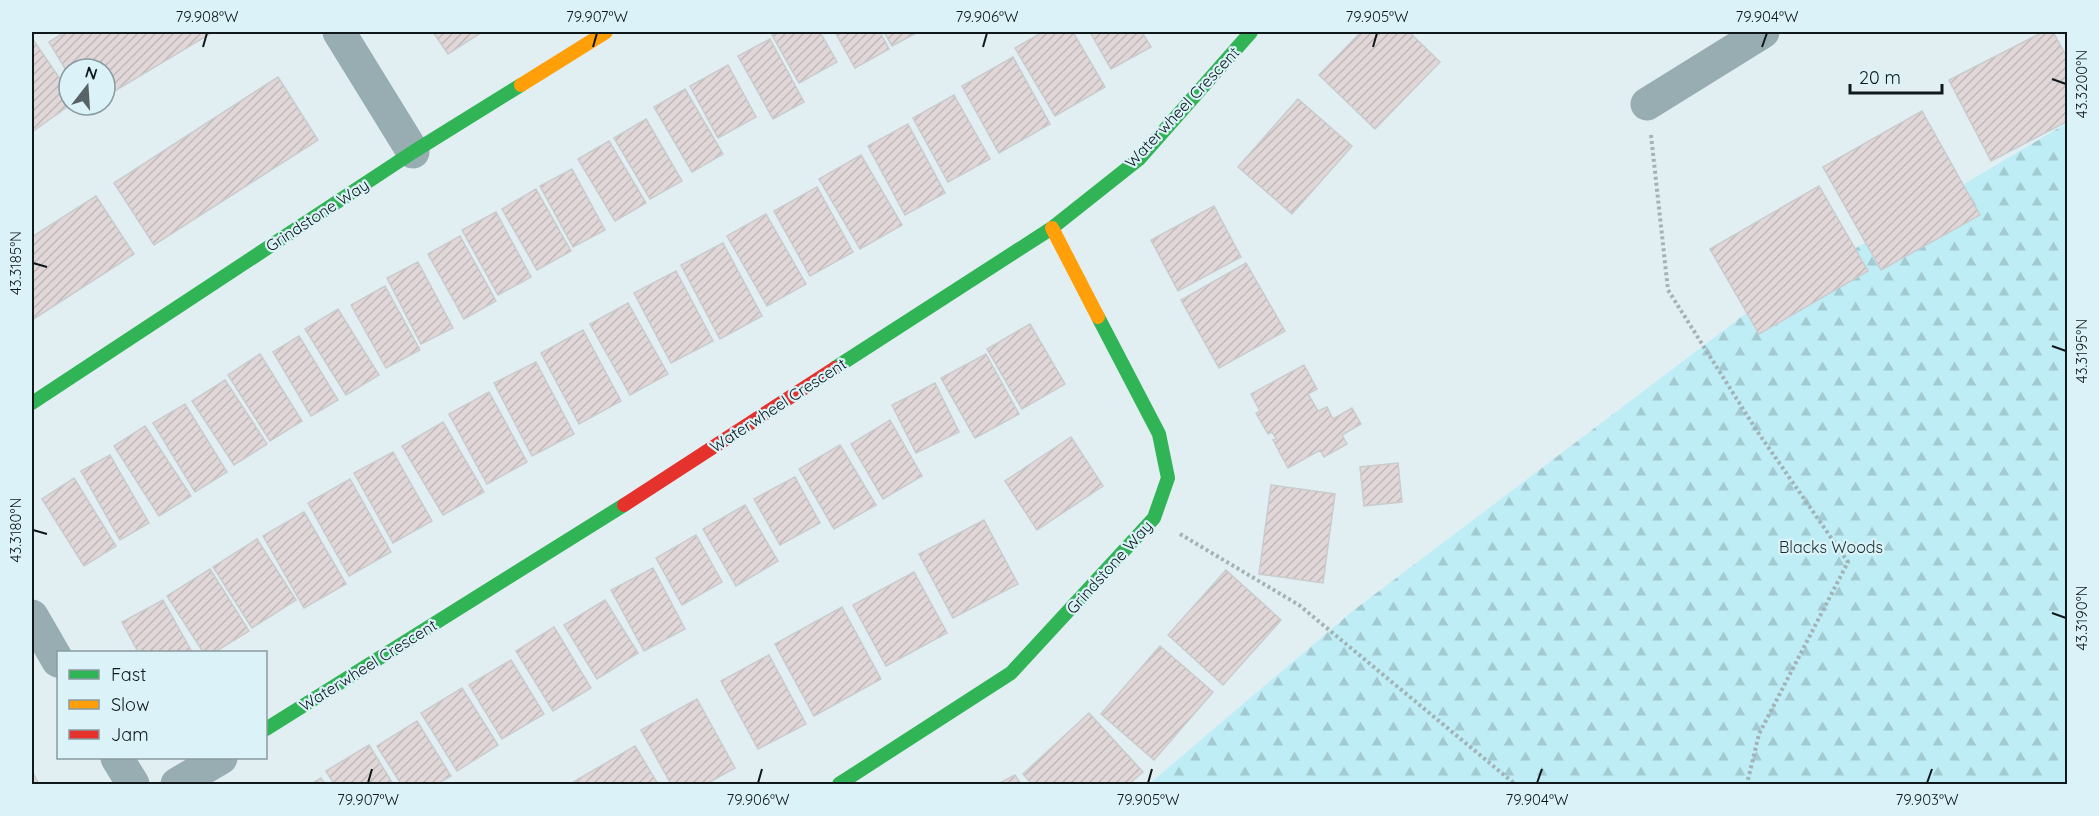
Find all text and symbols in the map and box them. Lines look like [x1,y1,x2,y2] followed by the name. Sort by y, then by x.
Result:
[175,7,239,26] text: 79.908°W
[566,7,628,26] text: 79.907°W
[955,7,1019,26] text: 79.906°W
[1345,7,1409,26] text: 79.905°W
[1736,7,1799,26] text: 79.904°W
[1121,42,1243,172] street label: Waterwheel Crescent
[2072,50,2091,118] text: 43.3200°N
[57,57,117,117] north arrow
[1850,57,1942,95] scale bar
[83,61,100,84] text: N
[1859,66,1901,89] text: 20 m
[262,174,372,256] street label: Grindstone Way
[6,231,25,295] text: 43.3185°N
[2072,319,2091,383] text: 43.3195°N
[706,353,850,457] street label: Waterwheel Crescent
[6,498,25,562] text: 43.3180°N
[1062,516,1156,618] street label: Grindstone Way
[1779,537,1883,557] park label: Blacks Woods
[2072,585,2091,651] text: 43.3190°N
[296,615,440,715] street label: Waterwheel Crescent
[57,651,267,759] legend
[111,663,146,686] text: Fast
[111,693,149,716] text: Slow
[111,723,149,746] text: Jam
[337,790,399,809] text: 79.907°W
[726,790,790,809] text: 79.906°W
[1116,790,1180,809] text: 79.905°W
[1506,790,1569,809] text: 79.904°W
[1896,790,1959,809] text: 79.903°W

